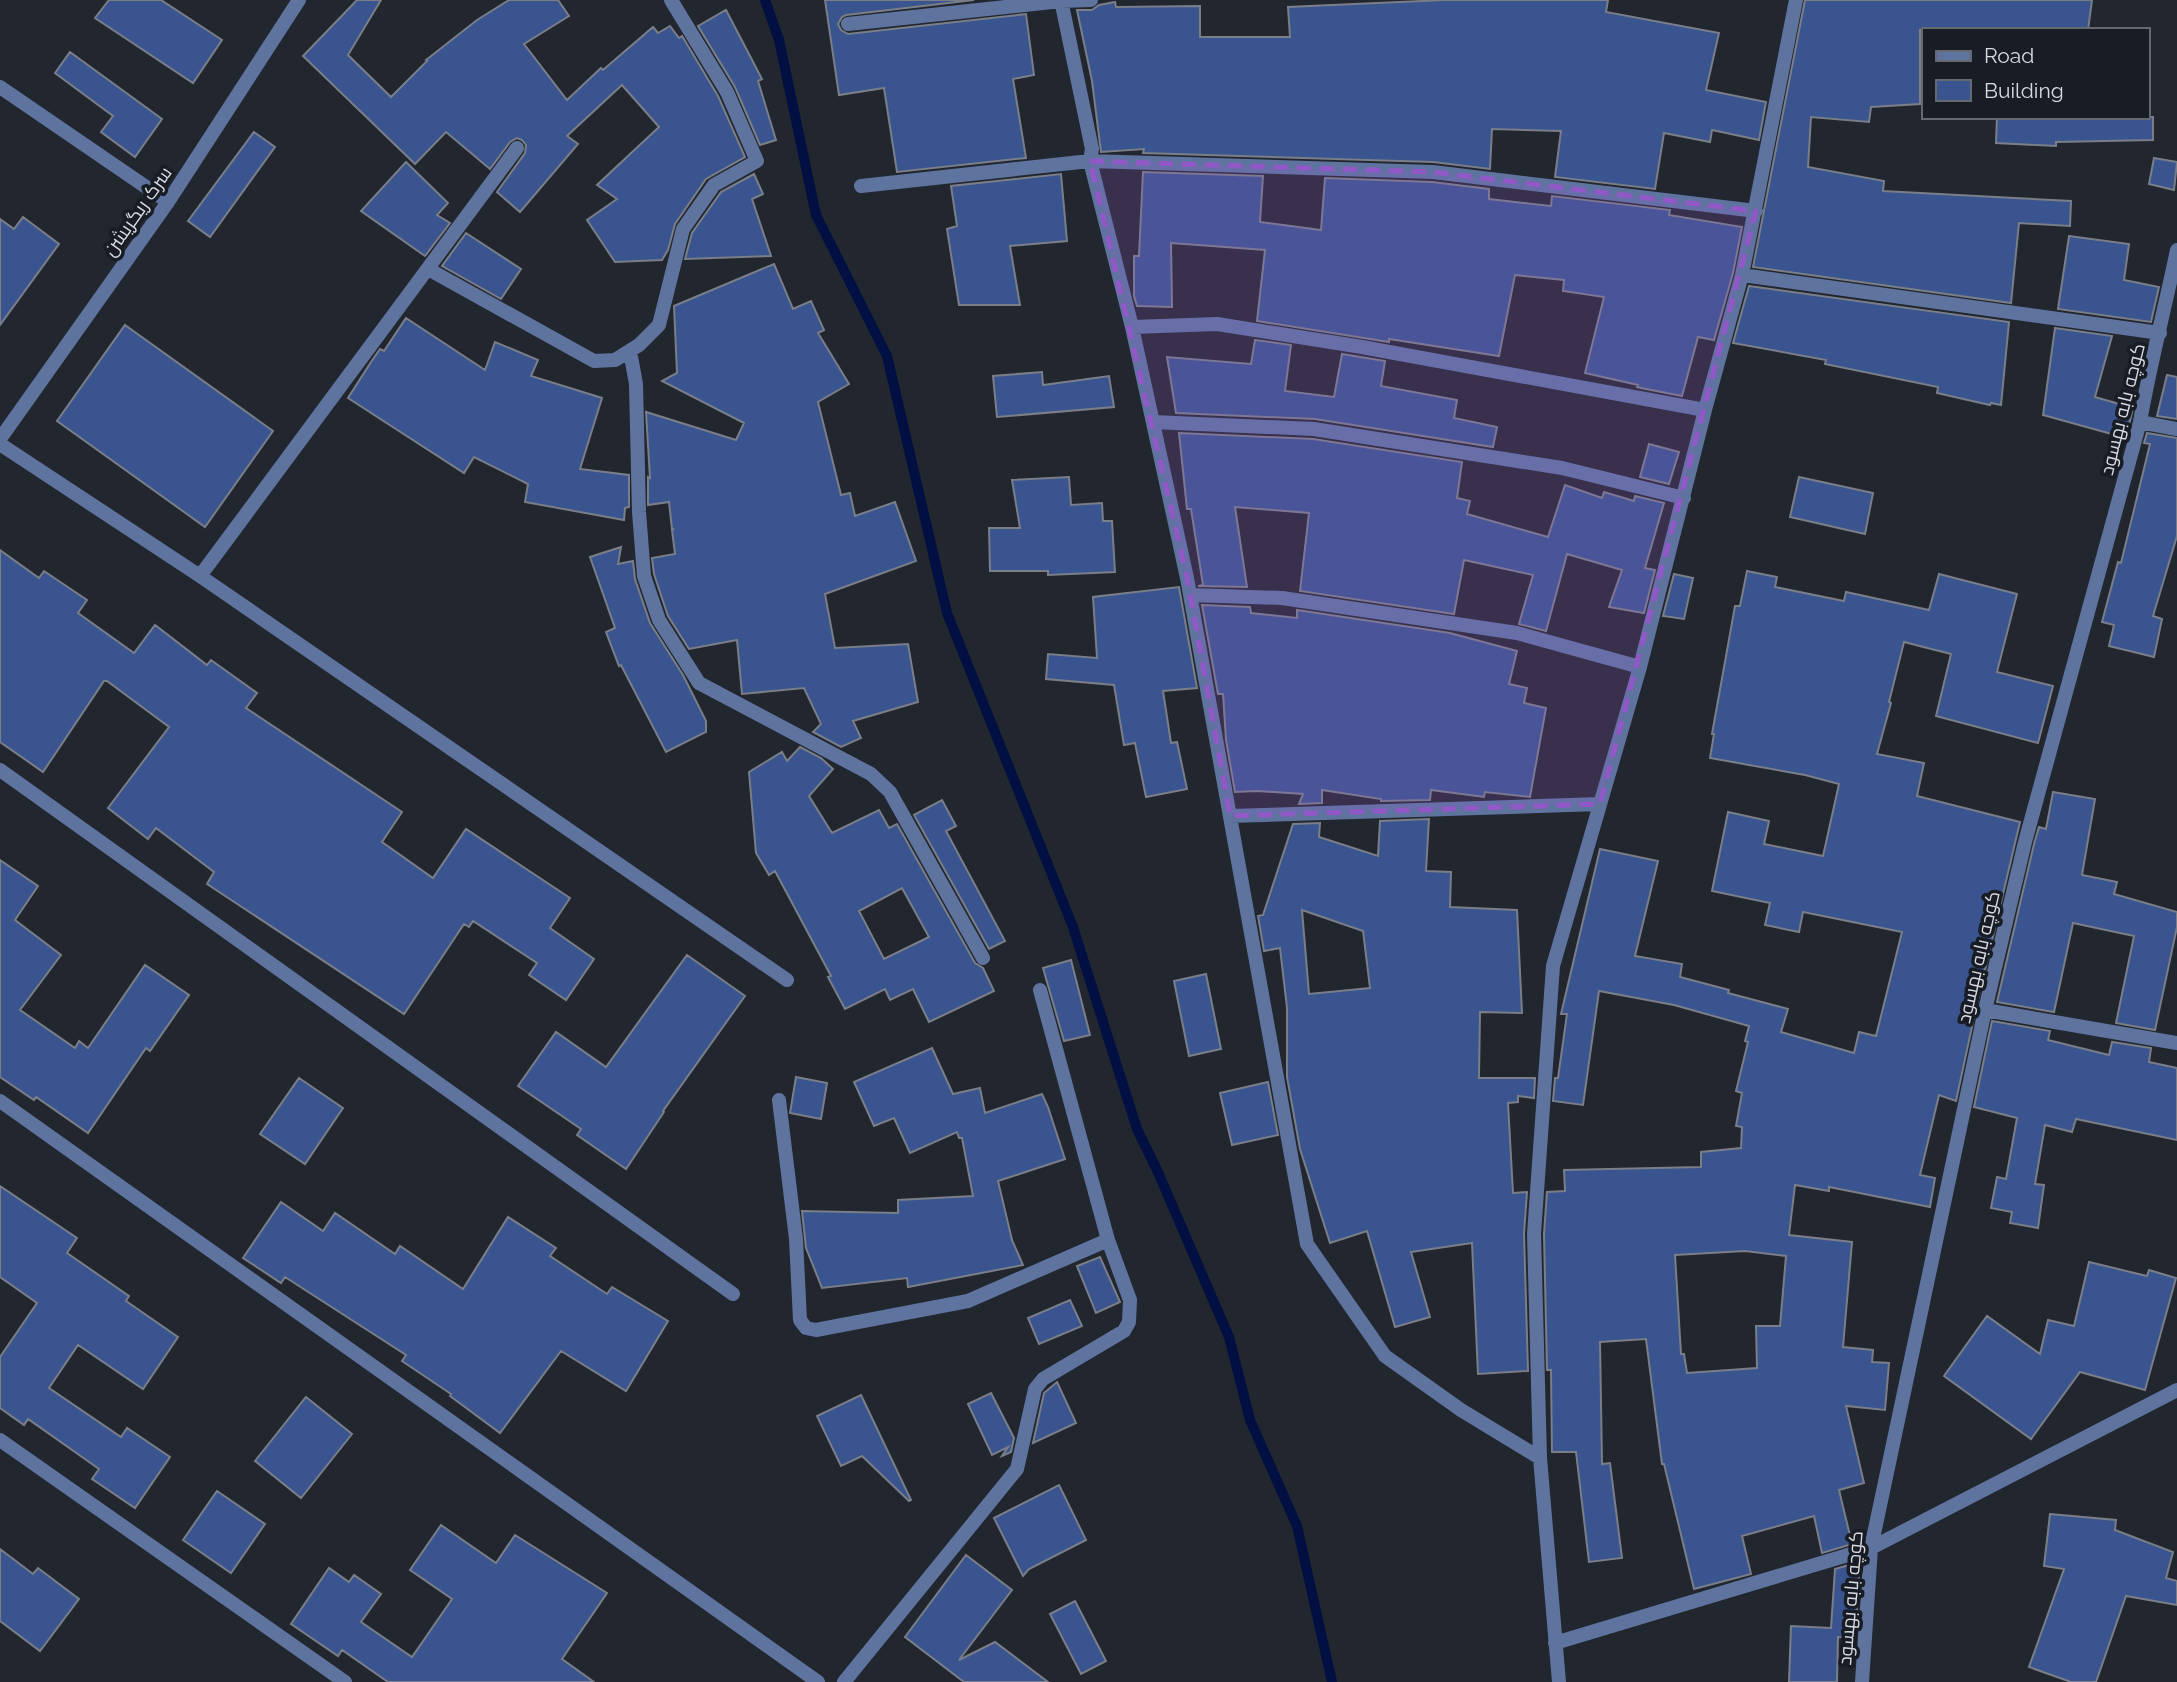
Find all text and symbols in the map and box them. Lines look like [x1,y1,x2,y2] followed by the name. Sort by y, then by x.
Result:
[1922,28,2149,119] legend
[1984,43,2034,68] text: Road
[1984,78,2064,103] text: Building
[98,162,177,261] street label: سرک ریگریشن
[2095,341,2151,478] street label: کوچه بابه بهسود
[1952,889,2006,1026] street label: کوچه بابه بهسود
[1833,1530,1869,1666] street label: کوچه بابه بهسود

